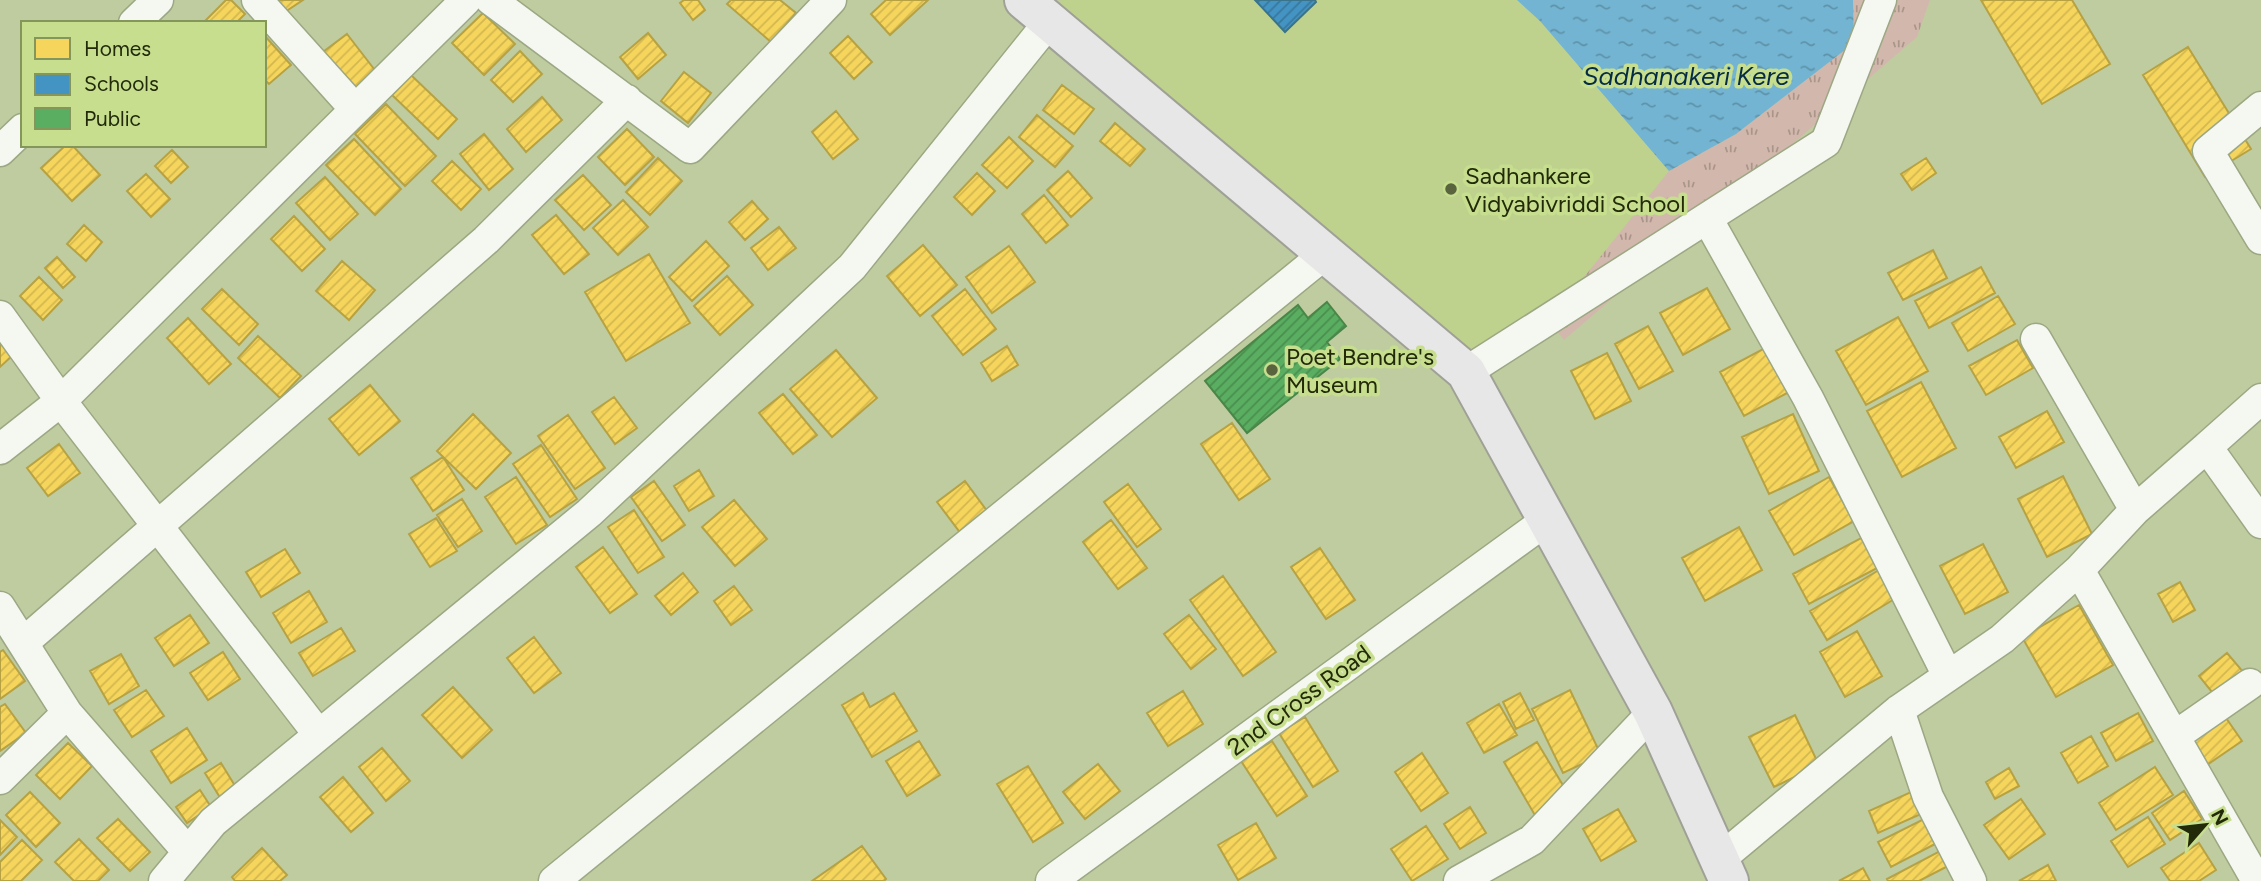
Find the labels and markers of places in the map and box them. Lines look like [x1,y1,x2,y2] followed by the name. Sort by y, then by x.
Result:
[1465,161,1686,218] place label: Sadhankere Vidyabivriddi School
[1443,181,1459,197] marker: Sadhankere Vidyabivriddi School
[1286,342,1434,399] place label: Poet Bendre's Museum
[1264,362,1280,378] marker: Poet Bendre's Museum

